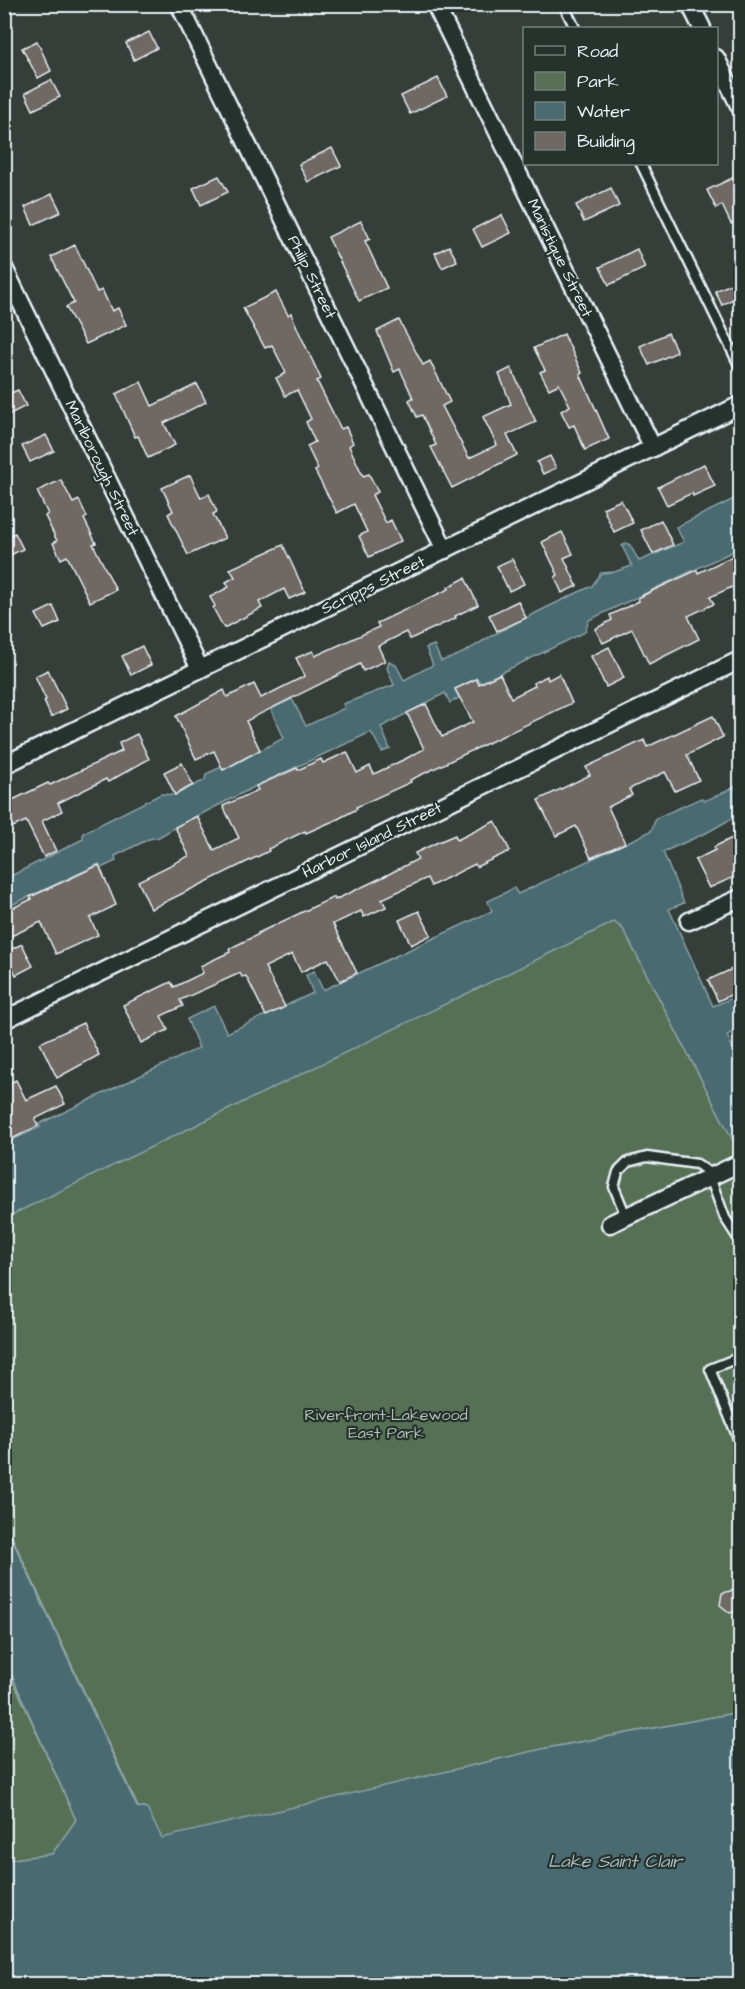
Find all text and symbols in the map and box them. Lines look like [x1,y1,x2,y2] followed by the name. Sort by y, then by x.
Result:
[523,27,718,165] legend
[577,39,618,64] text: Road
[577,69,619,94] text: Park
[577,99,630,124] text: Water
[577,129,635,155] text: Building
[522,195,599,321] street label: Manistique Street
[282,232,342,323] street label: Philip Street
[59,396,145,541] street label: Marlborough Street
[317,550,429,620] street label: Scripps Street
[298,796,446,883] street label: Harbor Island Street
[304,1404,468,1444] park label: Riverfront-Lakewood East Park
[548,1849,684,1874] water label: Lake Saint Clair

